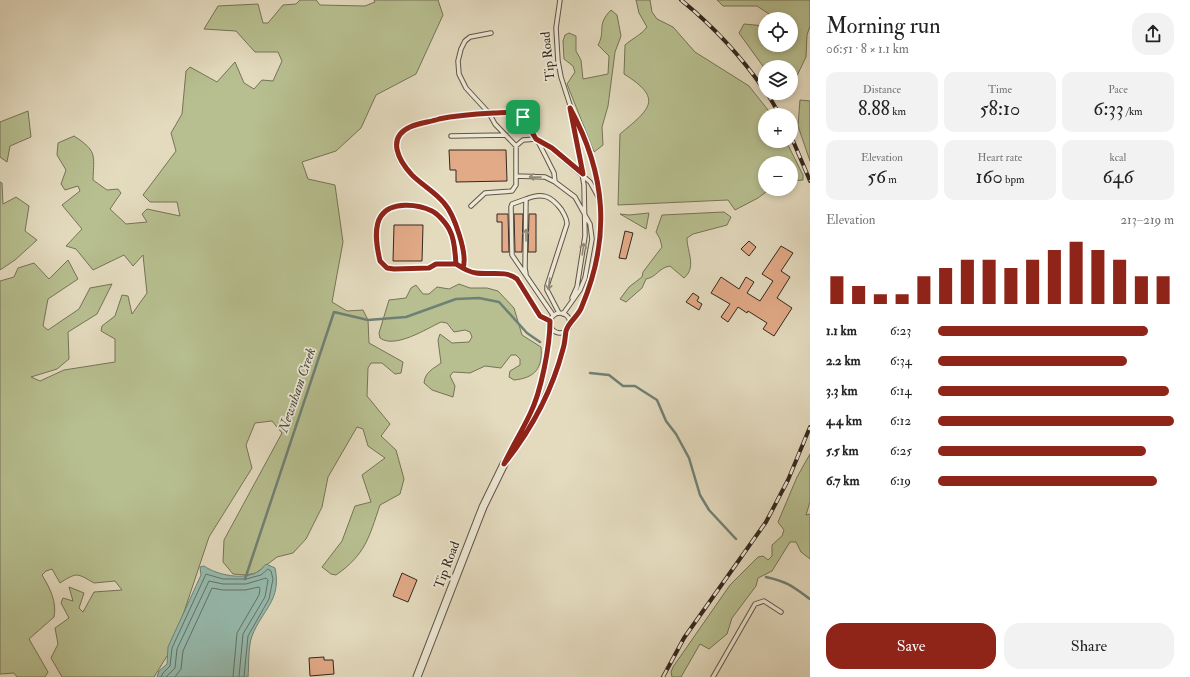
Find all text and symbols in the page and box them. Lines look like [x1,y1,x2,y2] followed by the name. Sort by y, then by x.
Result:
[758,12,798,196] map controls
[758,12,798,52] button: locate
[826,12,941,40] text: Morning run
[1132,13,1174,55] button: share
[537,30,560,81] street label: Tip Road
[826,41,909,57] text: 06:51 · 8 × 1.1 km
[758,60,798,100] button: layers
[863,83,901,96] text: Distance
[988,83,1012,96] text: Time
[1108,83,1128,96] text: Pace
[858,96,890,121] text: 8.88
[980,96,1020,121] text: 58:10
[1093,96,1124,121] text: 6:33
[506,100,540,134] pin
[890,105,906,118] text: km
[1124,105,1143,118] text: /km
[512,106,534,128] icon: arrive
[758,108,798,148] button: +
[861,151,903,164] text: Elevation
[978,151,1022,164] text: Heart rate
[1110,151,1126,164] text: kcal
[758,156,798,196] button: −
[867,164,886,189] text: 56
[975,164,1003,189] text: 160
[1103,164,1133,189] text: 646
[529,173,542,181] one-way arrow
[886,173,897,186] text: m
[1003,173,1025,186] text: bpm
[826,212,876,228] text: Elevation
[1121,212,1174,228] text: 213–219 m
[522,229,530,242] one-way arrow
[579,243,587,256] one-way arrow
[545,277,552,290] one-way arrow
[826,323,857,339] text: 1.1 km
[890,323,911,339] text: 6:23
[274,345,319,435] water label: Newnham Creek
[826,353,861,369] text: 2.2 km
[890,353,912,369] text: 6:34
[826,383,858,399] text: 3.3 km
[890,383,911,399] text: 6:14
[826,413,862,429] text: 4.4 km
[890,413,911,429] text: 6:12
[826,443,859,459] text: 5.5 km
[890,443,912,459] text: 6:25
[826,473,860,489] text: 6.7 km
[890,473,911,489] text: 6:19
[431,539,464,591] street label: Tip Road
[826,623,996,669] button: Save
[1004,623,1174,669] button: Share

